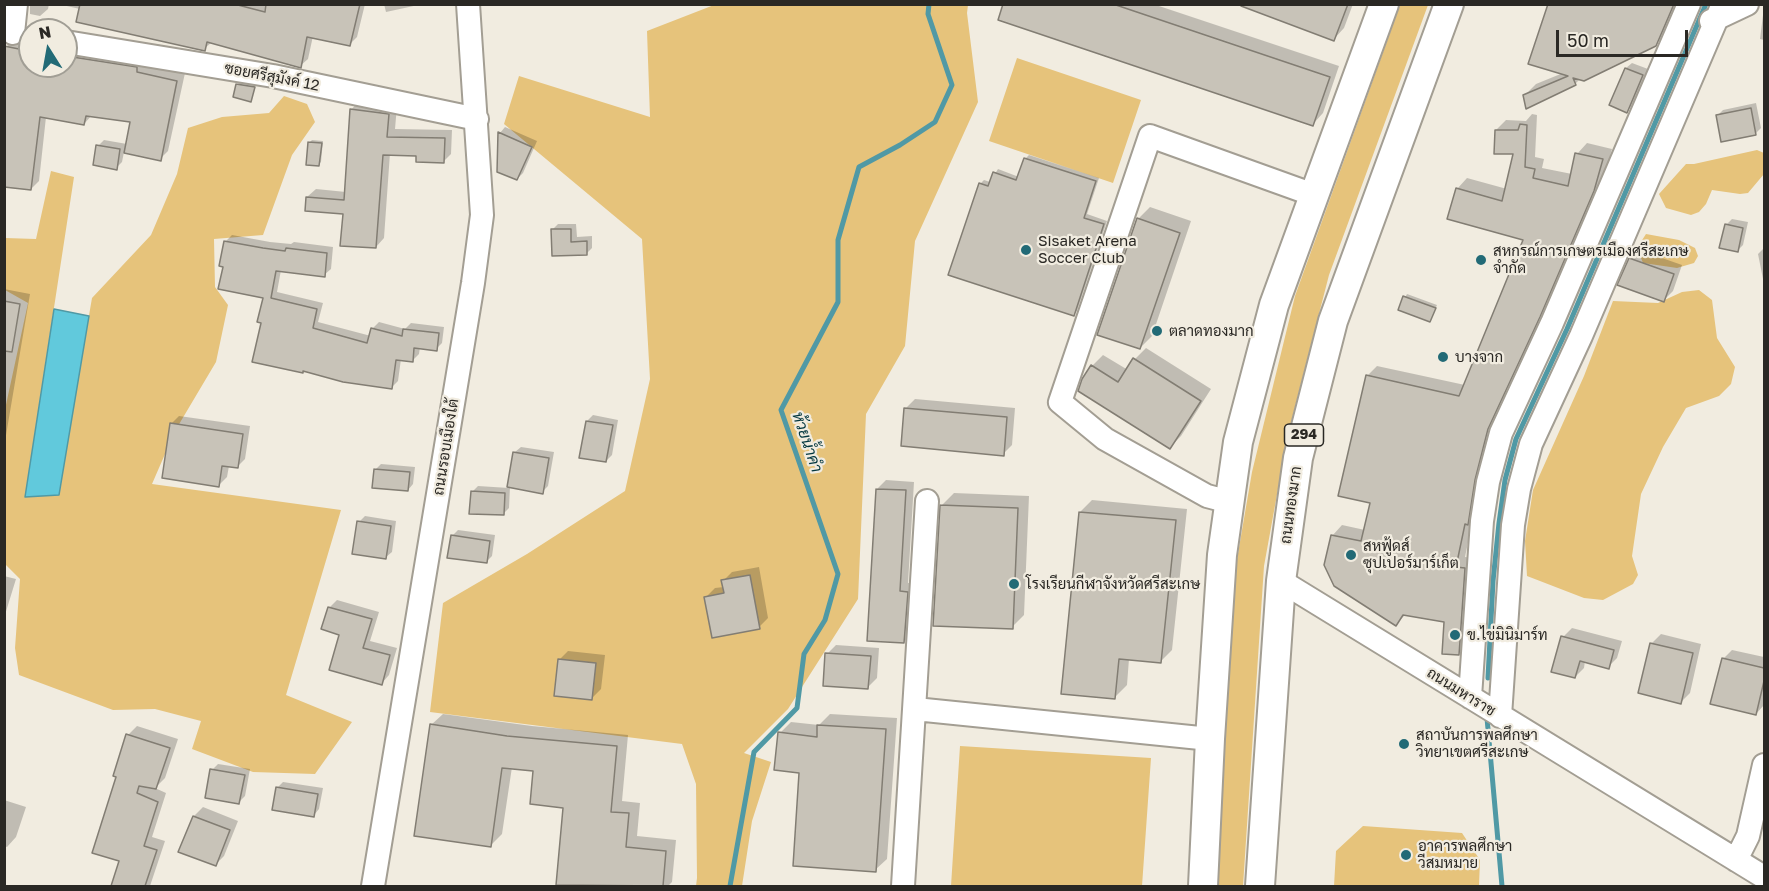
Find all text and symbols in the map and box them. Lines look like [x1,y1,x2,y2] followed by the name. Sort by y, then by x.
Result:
[18,18,78,78] north arrow
[1559,18,1691,56] scale bar
[37,21,53,43] text: N
[1567,29,1609,51] text: 50 m
[223,59,321,95] street label: ซอยศรีสุมังค์ 12
[1038,232,1137,267] place label: Sisaket Arena Soccer Club
[1493,242,1689,277] place label: สหกรณ์การเกษตรเมืองศรีสะเกษ จำกัด
[1019,243,1033,257] marker: Sisaket Arena Soccer Club
[1474,253,1488,267] marker: สหกรณ์การเกษตรเมืองศรีสะเกษ จำกัด
[1169,322,1254,340] place label: ตลาดทองมาก
[1150,324,1164,338] marker: ตลาดทองมาก
[1455,348,1503,366] place label: บางจาก
[1436,350,1450,364] marker: บางจาก
[429,397,463,497] street label: ถนนรอบเมืองใต้
[788,409,826,475] water label: ห้วยน้ำคำ
[1284,424,1324,446] road number: 294
[1277,465,1305,545] street label: ถนนทองมาก
[1363,537,1459,572] place label: สหฟู้ดส์ ซุปเปอร์มาร์เก็ต
[1344,548,1358,562] marker: สหฟู้ดส์ ซุปเปอร์มาร์เก็ต
[1026,575,1200,593] place label: โรงเรียนกีฬาจังหวัดศรีสะเกษ
[1007,577,1021,591] marker: โรงเรียนกีฬาจังหวัดศรีสะเกษ
[1467,626,1548,644] place label: ข.ไข่มินิมาร์ท
[1448,628,1462,642] marker: ข.ไข่มินิมาร์ท
[1423,664,1499,720] street label: ถนนมหาราช
[1416,726,1538,761] place label: สถาบันการพลศึกษา วิทยาเขตศรีสะเกษ
[1397,737,1411,751] marker: สถาบันการพลศึกษา วิทยาเขตศรีสะเกษ
[1418,837,1512,872] place label: อาคารพลศึกษา วีสมหมาย
[1399,848,1413,862] marker: อาคารพลศึกษา วีสมหมาย

